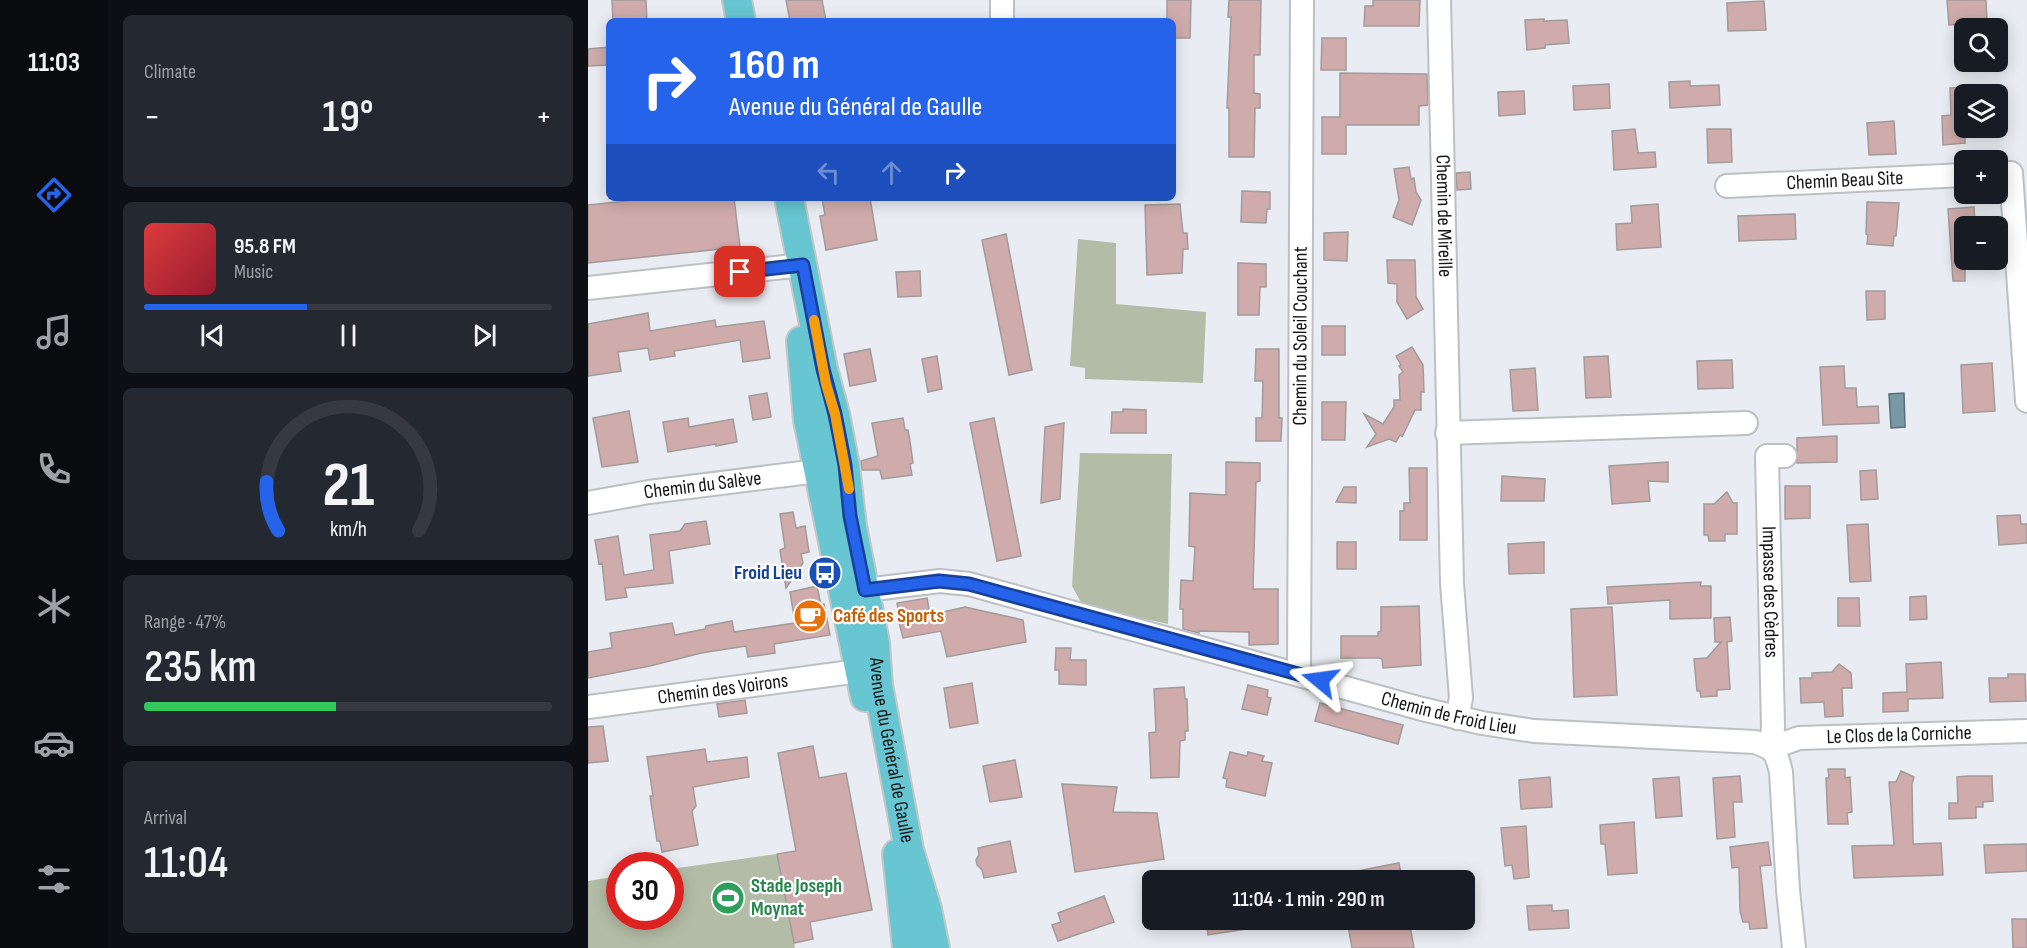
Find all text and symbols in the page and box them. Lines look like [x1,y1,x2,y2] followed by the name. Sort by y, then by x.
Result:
[1954,18,2008,270] map controls
[1954,18,2008,72] button: search
[729,40,820,91] text: 160 m
[630,42,708,120] icon: right
[28,47,80,79] text: 11:03
[144,60,196,84] text: Climate
[1954,84,2008,138] button: layers
[322,90,374,145] text: 19°
[729,91,982,123] text: Avenue du Général de Gaulle
[144,97,160,137] text: −
[536,97,552,137] text: +
[1954,150,2008,204] button: +
[1430,154,1457,277] street label: Chemin de Mireille
[812,156,845,189] icon: left
[875,156,908,189] icon: ahead
[938,156,971,189] icon: right
[1786,166,1904,195] street label: Chemin Beau Site
[33,174,75,216] icon: directions
[1954,216,2008,270] button: −
[234,233,296,260] text: 95.8 FM
[714,246,765,297] pin
[1288,246,1313,426] street label: Chemin du Soleil Couchant
[723,255,756,288] icon: arrive
[234,260,273,284] text: Music
[33,311,75,353] icon: music
[196,319,229,352] icon: previous
[332,319,365,352] icon: pause
[468,319,501,352] icon: next
[33,448,75,490] icon: phone
[322,449,374,524] text: 21
[642,466,763,505] street label: Chemin du Salève
[329,517,367,542] text: km/h
[1757,526,1783,658] street label: Impasse des Cèdres
[807,555,843,591] bus stop icon: Froid Lieu
[734,561,802,585] place label: Froid Lieu
[33,585,75,627] icon: climate
[792,598,828,634] cafe icon: Café des Sports
[833,604,944,628] place label: Café des Sports
[144,610,226,634] text: Range · 47%
[144,640,257,695] text: 235 km
[1288,648,1352,712] position arrow
[864,656,919,845] street label: Avenue du Général de Gaulle
[656,669,789,710] street label: Chemin des Voirons
[1379,686,1518,740] street label: Chemin de Froid Lieu
[1826,721,1972,749] street label: Le Clos de la Corniche
[33,722,75,764] icon: car
[144,806,187,830] text: Arrival
[144,836,228,891] text: 11:04
[606,852,684,930] speed limit sign: 30
[33,858,75,900] icon: filters
[751,874,842,921] place label: Stade Joseph Moynat
[710,880,746,916] sports icon: Stade Joseph Moynat
[1232,886,1385,913] text: 11:04 · 1 min · 290 m

